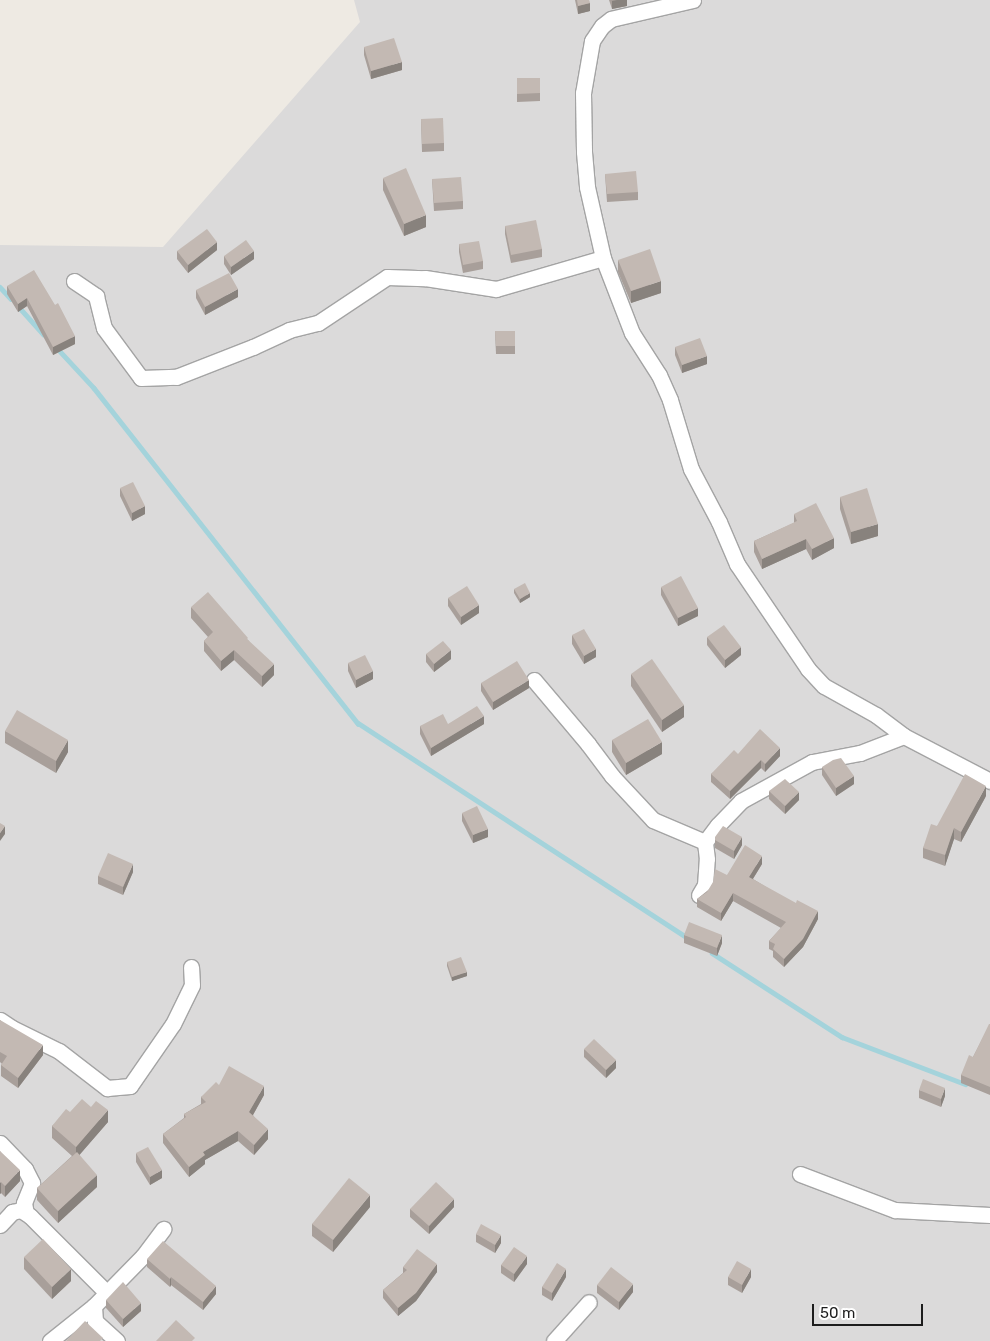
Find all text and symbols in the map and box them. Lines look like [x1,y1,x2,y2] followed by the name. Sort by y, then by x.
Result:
[815,1294,926,1326] scale bar
[820,1304,855,1322] text: 50 m

